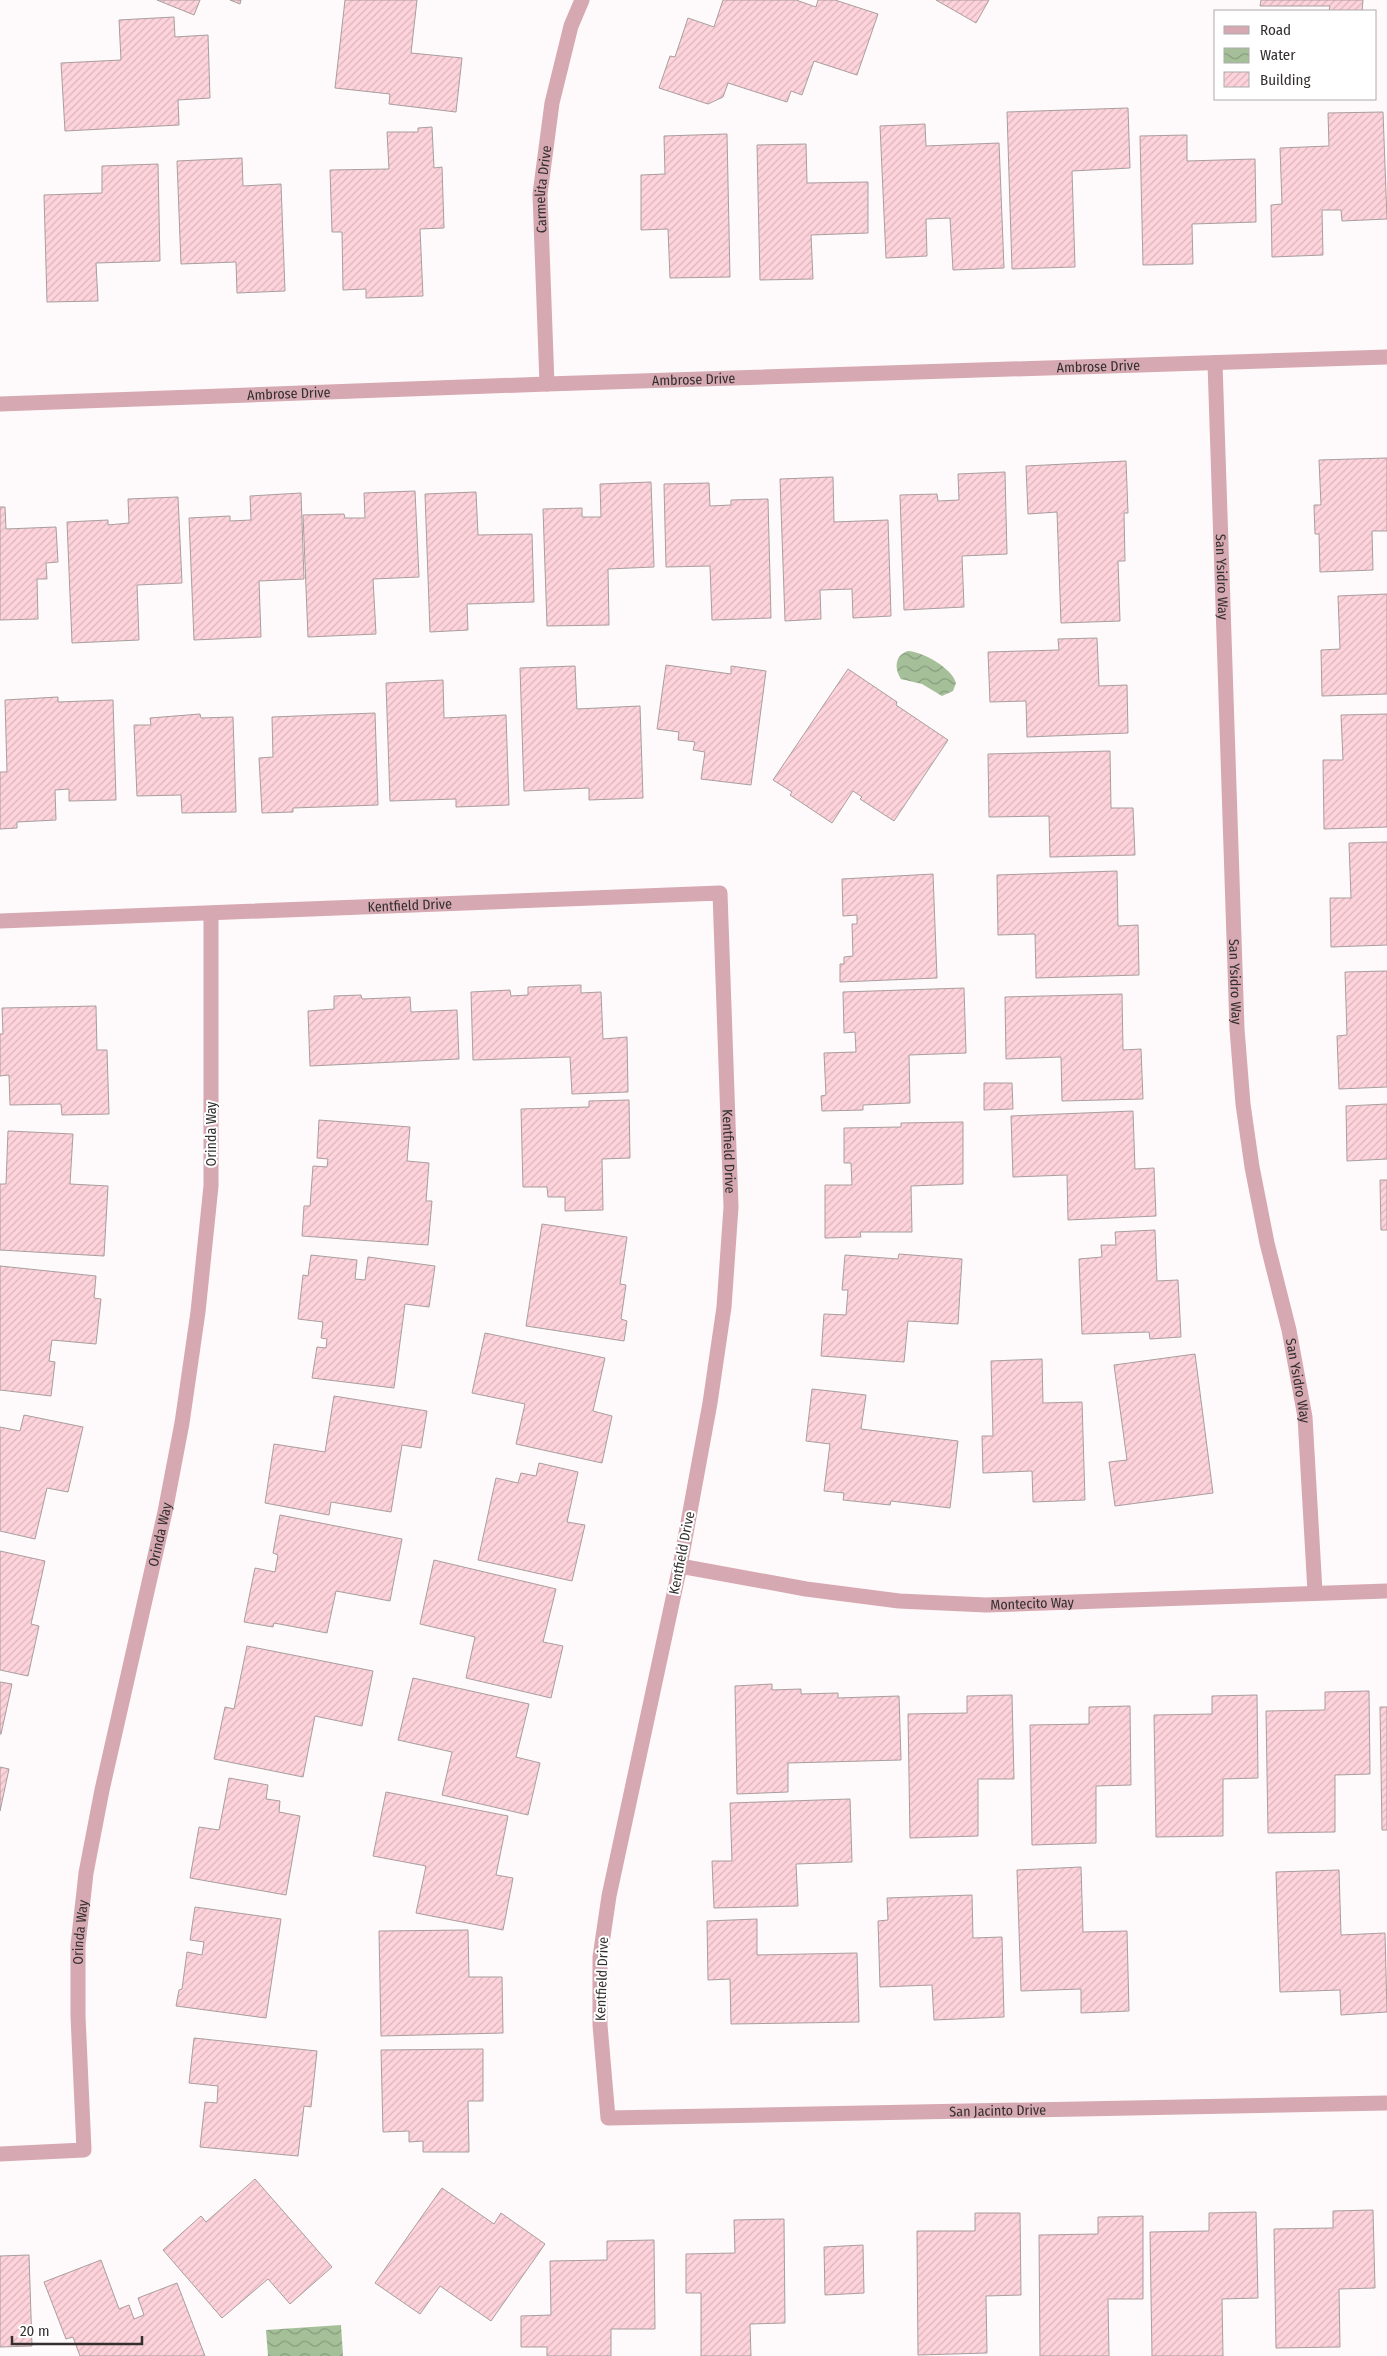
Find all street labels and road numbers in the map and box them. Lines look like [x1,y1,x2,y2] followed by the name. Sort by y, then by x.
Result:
[531,144,555,233] street label: Carmelita Drive
[1056,356,1140,376] street label: Ambrose Drive
[652,369,736,389] street label: Ambrose Drive
[247,383,331,403] street label: Ambrose Drive
[1212,534,1232,621] street label: San Ysidro Way
[367,895,452,915] street label: Kentfield Drive
[1226,938,1245,1026] street label: San Ysidro Way
[203,1101,220,1167] street label: Orinda Way
[719,1109,739,1194] street label: Kentfield Drive
[1282,1337,1314,1424] street label: San Ysidro Way
[144,1500,175,1568] street label: Orinda Way
[666,1510,698,1596] street label: Kentfield Drive
[990,1593,1075,1613] street label: Montecito Way
[69,1898,92,1965] street label: Orinda Way
[592,1936,612,2021] street label: Kentfield Drive
[949,2101,1046,2120] street label: San Jacinto Drive

